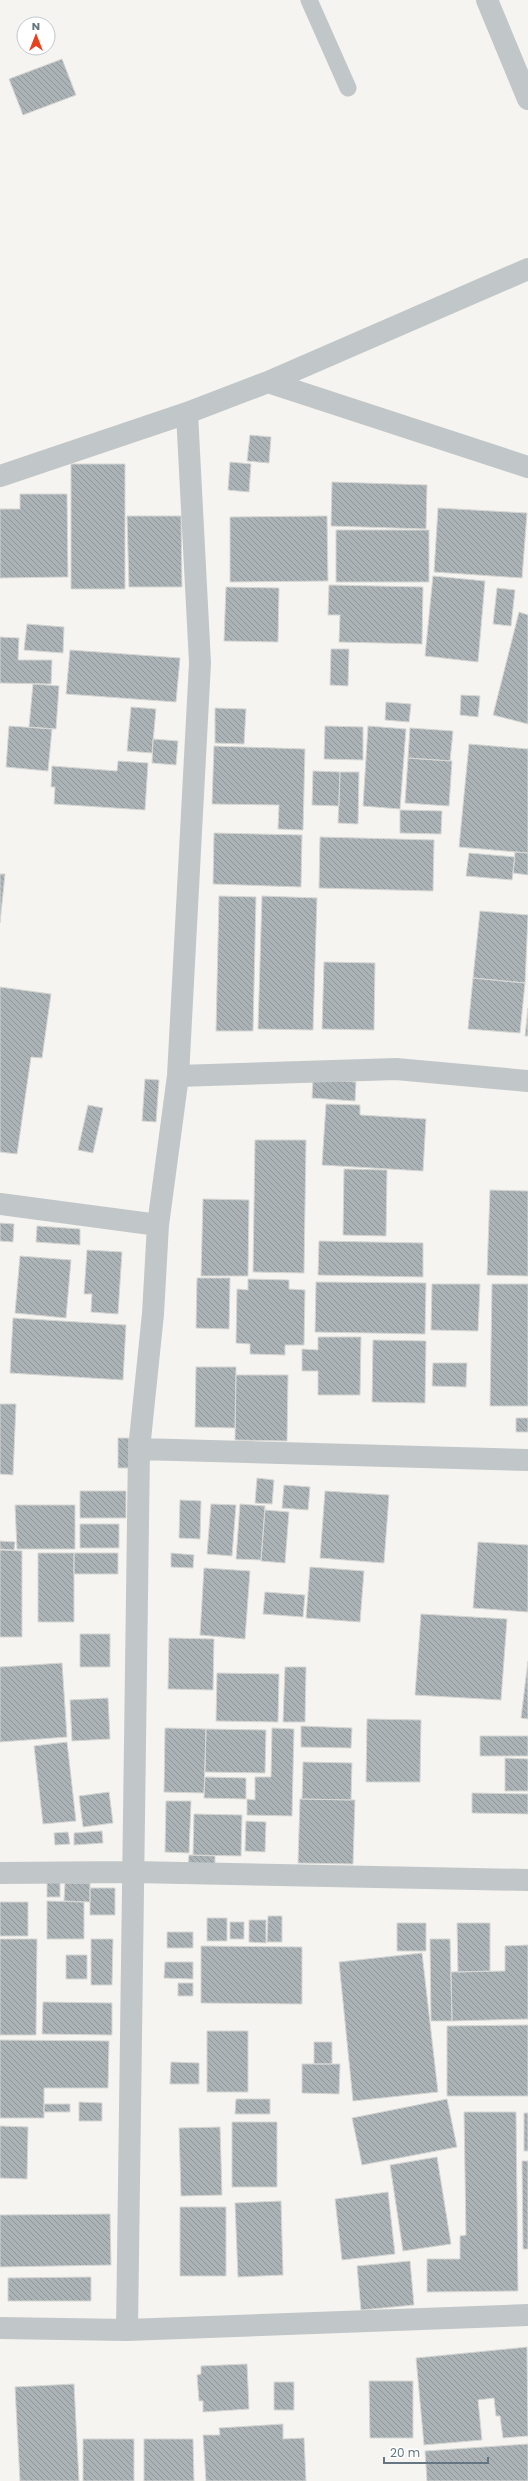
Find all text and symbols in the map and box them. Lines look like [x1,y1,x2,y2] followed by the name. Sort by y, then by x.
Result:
[16,16,56,56] north arrow
[32,18,40,34] text: N
[384,2439,488,2465] scale bar
[390,2444,420,2461] text: 20 m

